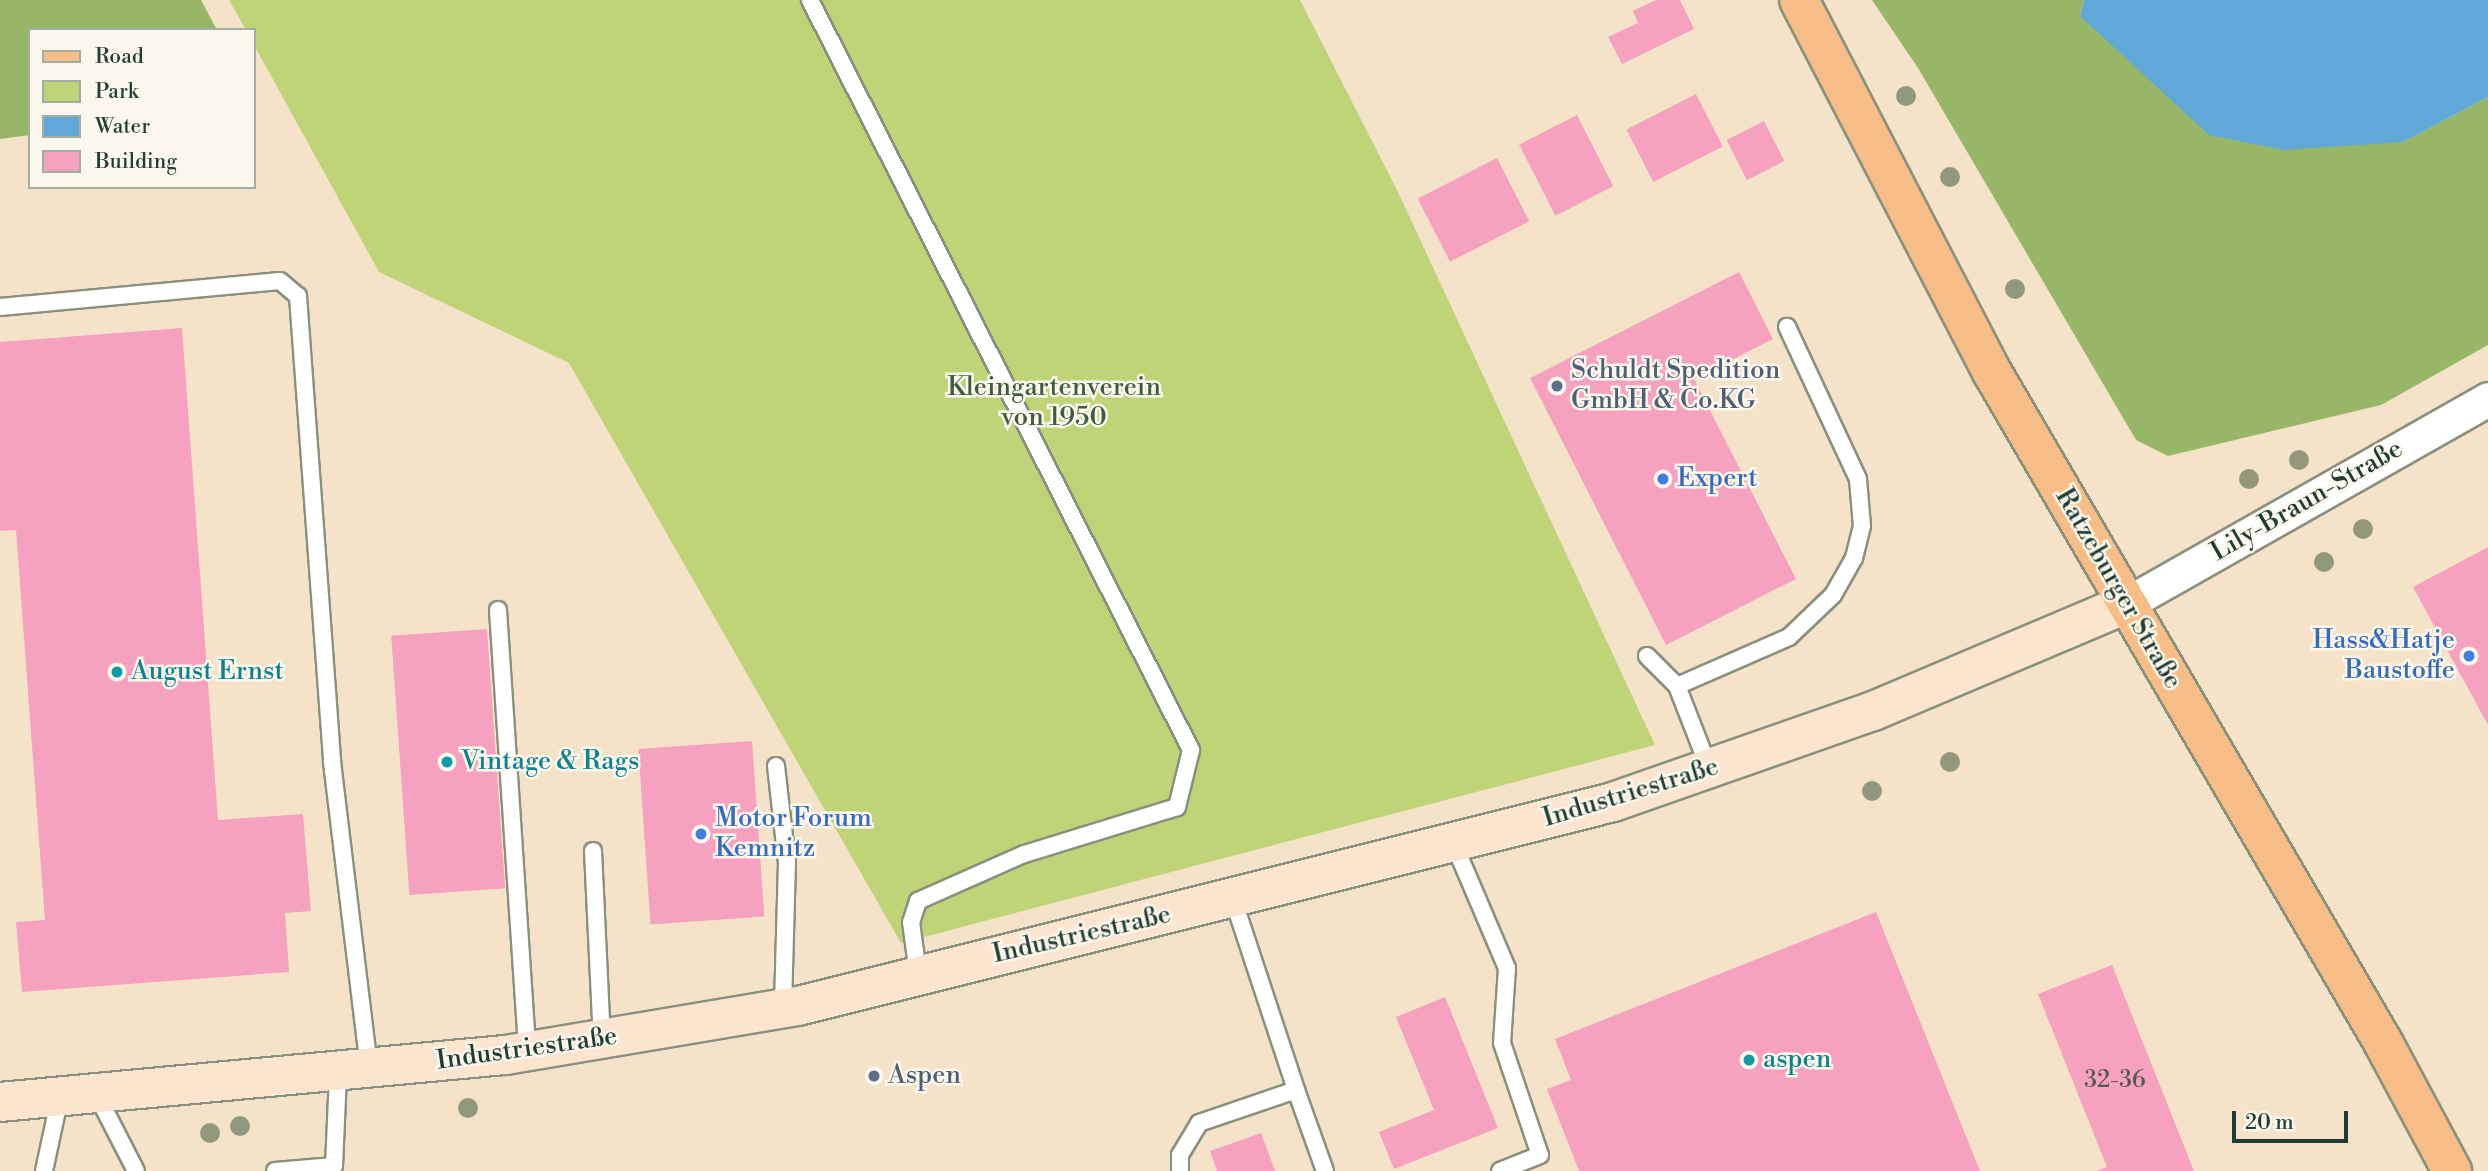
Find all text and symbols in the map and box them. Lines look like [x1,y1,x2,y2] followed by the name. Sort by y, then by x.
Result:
[28,28,256,189] legend
[95,44,144,70] text: Road
[95,79,139,105] text: Park
[95,114,150,140] text: Water
[95,149,177,175] text: Building
[1571,355,1780,416] place label: Schuldt Spedition GmbH & Co.KG
[947,372,1161,434] park label: Kleingartenverein von 1950
[1549,378,1565,394] marker: Schuldt Spedition GmbH & Co.KG
[2206,433,2408,569] street label: Lily-Braun-Straße
[1677,463,1757,495] place label: Expert
[1655,471,1671,487] marker: Expert
[2048,483,2188,695] street label: Ratzeburger Straße
[2313,625,2455,686] place label: Hass&Hatje Baustoffe
[2461,648,2477,664] marker: Hass&Hatje Baustoffe
[131,656,284,688] place label: August Ernst
[109,664,125,680] marker: August Ernst
[461,746,639,778] place label: Vintage & Rags
[1539,751,1723,835] street label: Industriestraße
[439,754,455,770] marker: Vintage & Rags
[715,803,872,864] place label: Motor Forum Kemnitz
[693,826,709,842] marker: Motor Forum Kemnitz
[990,899,1174,971] street label: Industriestraße
[435,1021,619,1077] street label: Industriestraße
[1763,1044,1831,1076] place label: aspen
[1741,1052,1757,1068] marker: aspen
[888,1060,961,1092] place label: Aspen
[2084,1066,2146,1094] house number: 32-36
[866,1068,882,1084] marker: Aspen
[2236,1098,2352,1142] scale bar
[2245,1110,2294,1136] text: 20 m

